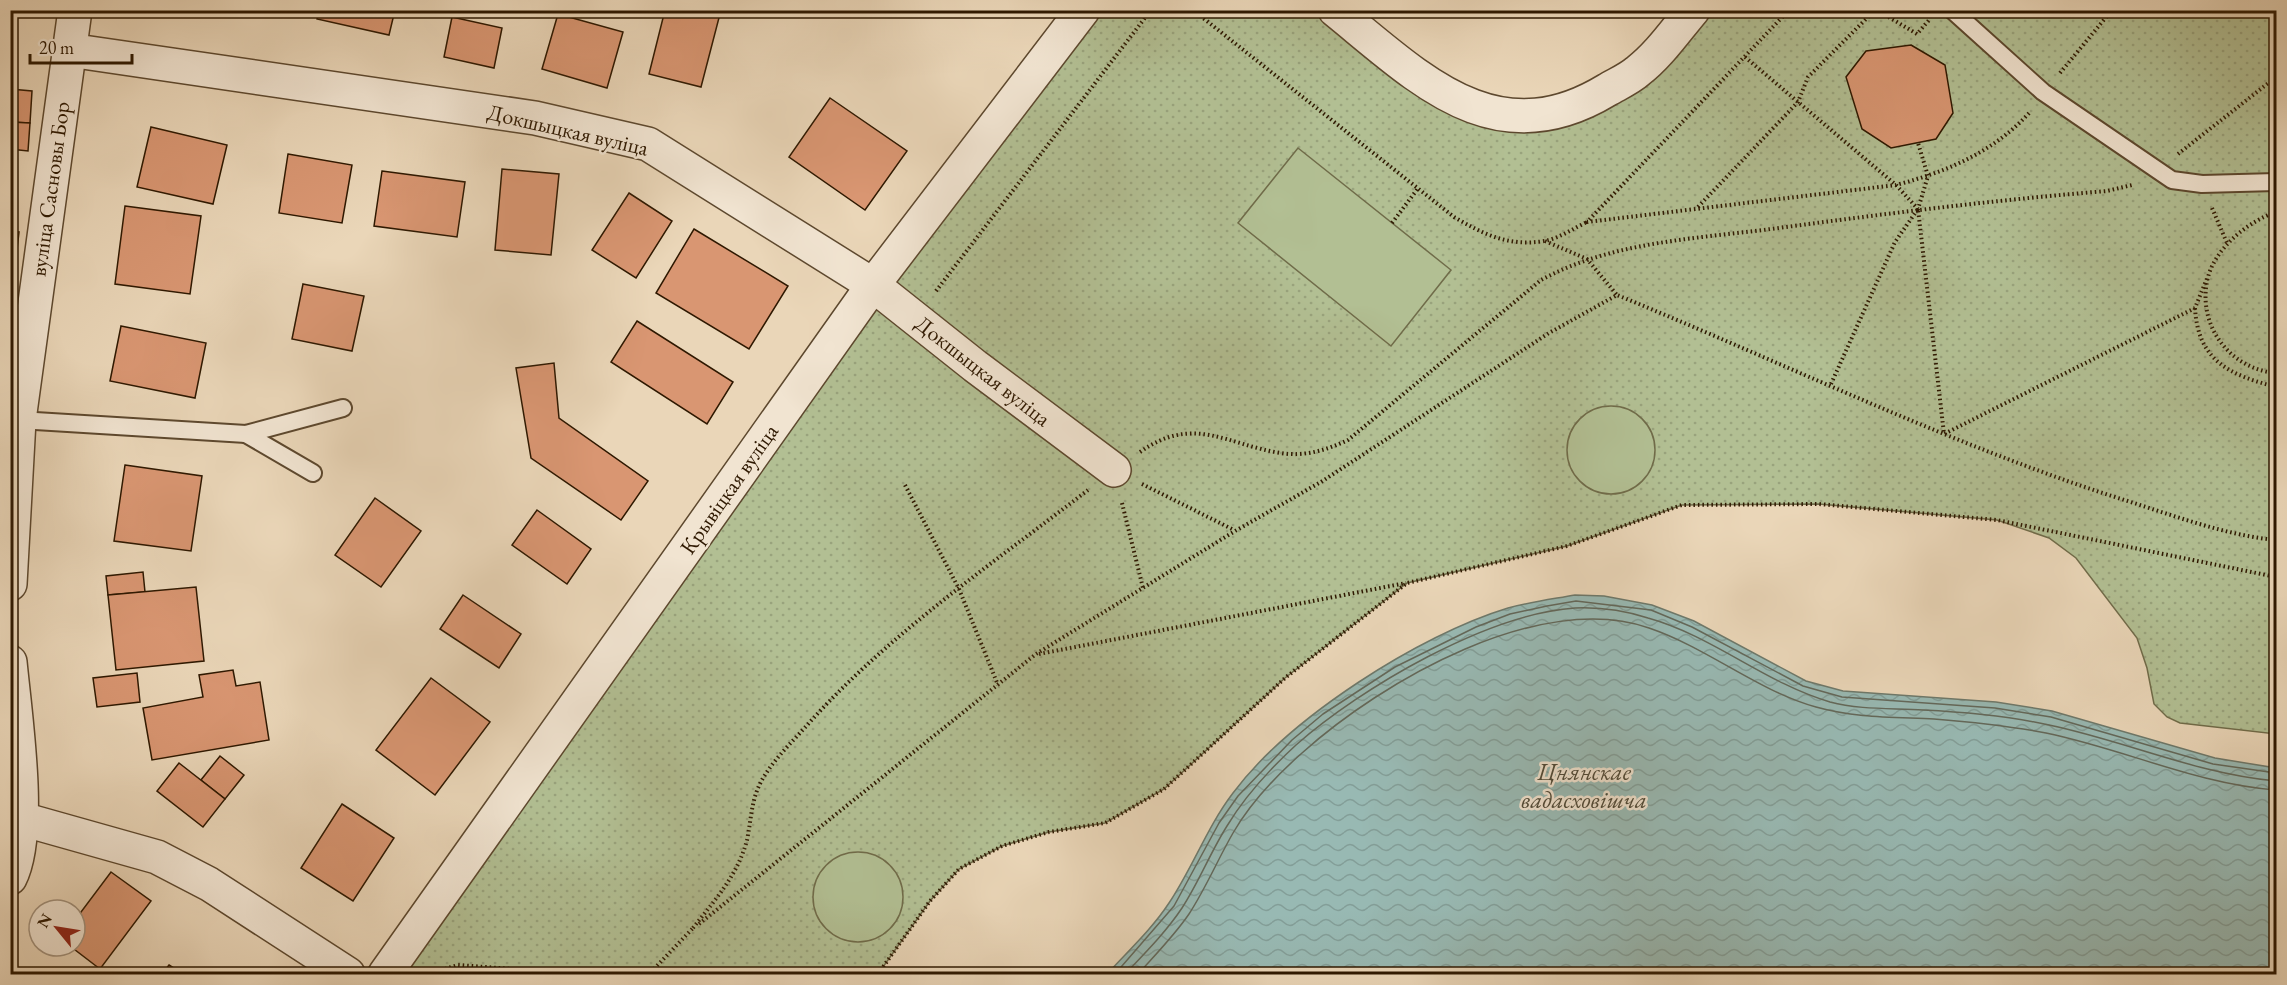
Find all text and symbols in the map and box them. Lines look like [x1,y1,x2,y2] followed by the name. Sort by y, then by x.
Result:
[30,27,132,65] scale bar
[39,36,74,59] text: 20 m
[485,97,651,163] street label: Докшыцкая вуліца
[23,100,77,278] street label: вуліца Сасновы Бор
[909,309,1057,433] street label: Докшыцкая вуліца
[673,418,785,560] street label: Крывіцкая вуліца
[1521,756,1647,815] water label: Цнянскае вадасховішча
[27,898,87,958] north arrow
[32,910,57,932] text: N

